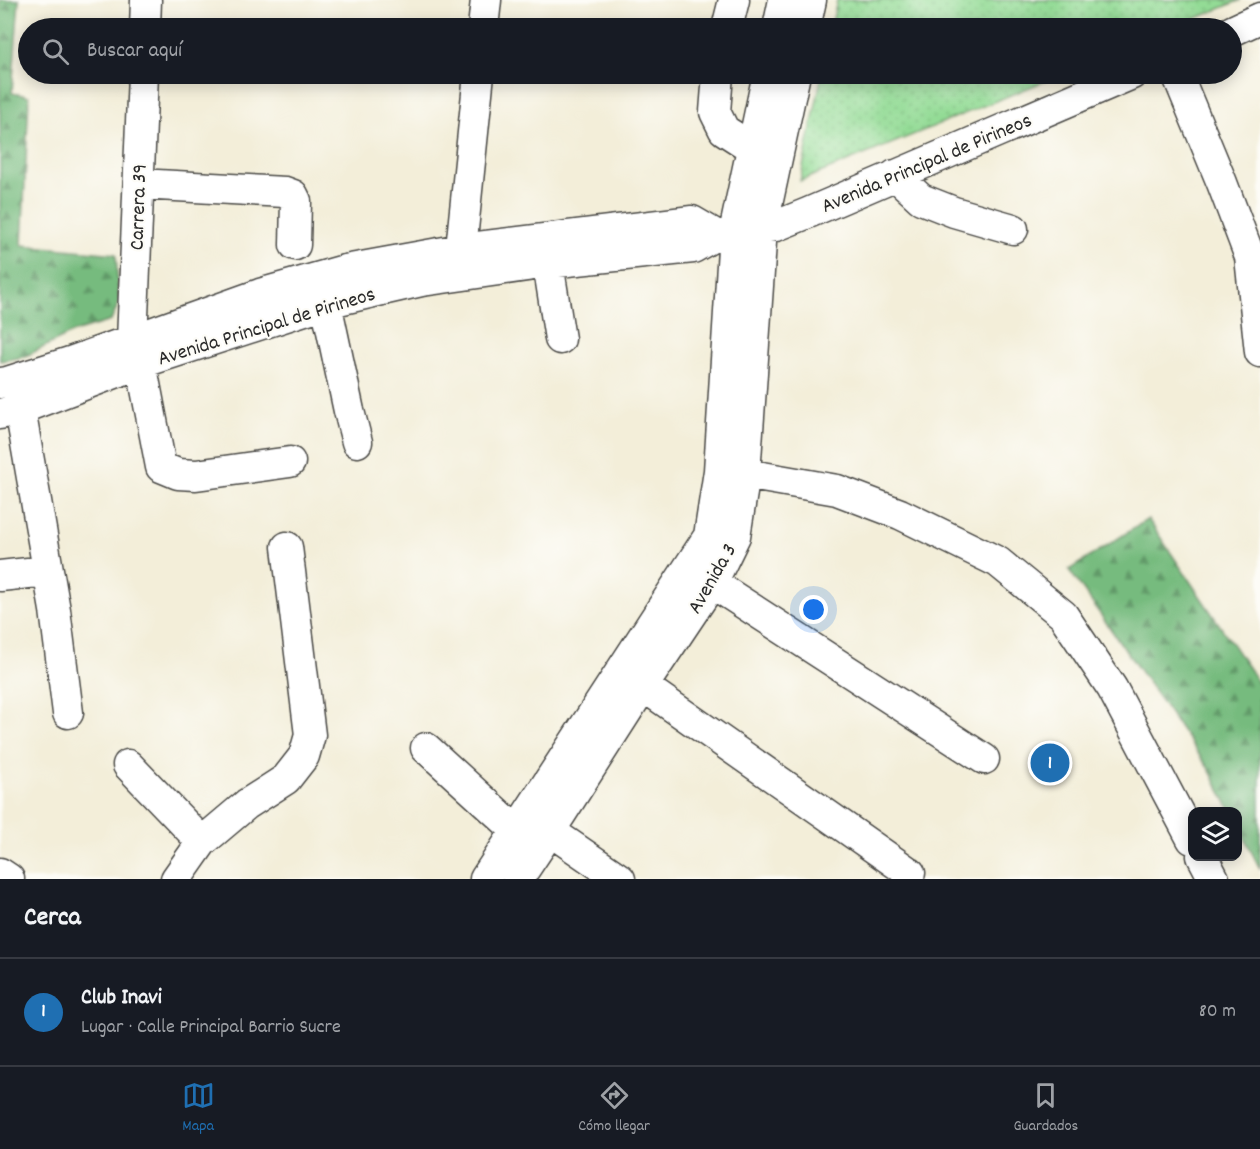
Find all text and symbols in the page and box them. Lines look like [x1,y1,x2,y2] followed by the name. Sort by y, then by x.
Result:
[18,18,1242,84] search box
[39,35,72,68] icon: search
[87,36,182,67] text: Buscar aquí
[817,107,1037,223] street label: Avenida Principal de Pirineos
[123,163,156,251] street label: Carrera 39
[154,280,379,375] street label: Avenida Principal de Pirineos
[681,539,746,620] street label: Avenida 3
[799,595,828,624] your location
[1030,740,1070,786] pin: 1
[1188,807,1242,861] map controls
[1188,807,1242,861] button: layers
[24,900,81,937] text: Cerca
[81,983,162,1014] text: Club Inavi
[41,998,46,1026] text: 1
[1199,998,1236,1026] text: 80 m
[81,1014,341,1042] text: Lugar · Calle Principal Barrio Sucre
[182,1079,215,1138] tab: Mapa
[578,1079,650,1138] tab: Cómo llegar
[1013,1079,1078,1138] tab: Guardados

